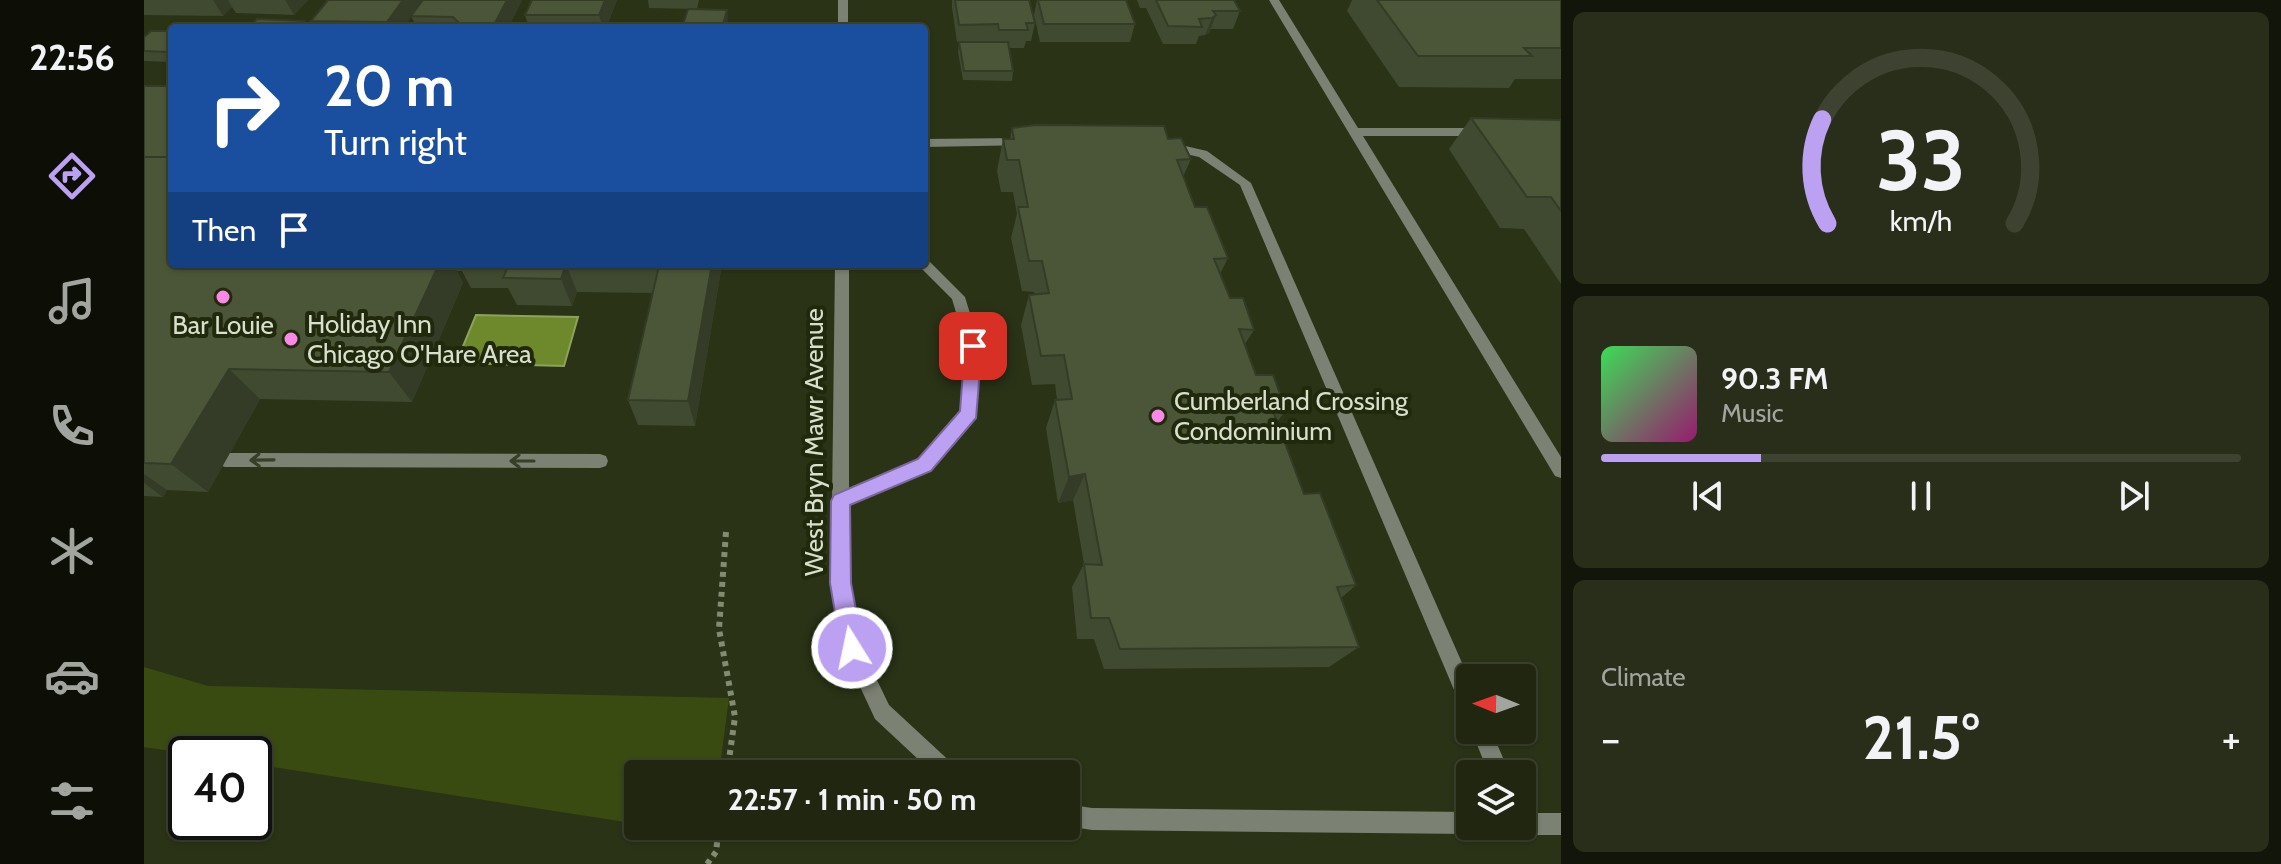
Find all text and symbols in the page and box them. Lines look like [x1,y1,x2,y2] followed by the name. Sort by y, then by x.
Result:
[29,35,115,79] text: 22:56
[324,52,454,120] text: 20 m
[192,56,296,160] icon: right
[1876,110,1966,211] text: 33
[324,120,467,164] text: Turn right
[44,148,100,204] icon: directions
[1890,203,1952,238] text: km/h
[272,208,316,252] icon: arrive
[192,212,256,249] text: Then
[44,273,100,329] icon: music
[214,288,232,306] marker: Bar Louie
[307,308,532,370] place label: Holiday Inn Chicago O'Hare Area
[798,308,830,576] street label: West Bryn Mawr Avenue
[172,309,274,341] place label: Bar Louie
[939,312,1007,380] pin
[951,324,995,368] icon: arrive
[282,330,300,348] marker: Holiday Inn Chicago O'Hare Area
[1721,360,1829,397] text: 90.3 FM
[1174,385,1409,447] place label: Cumberland Crossing Condominium
[1721,397,1784,429] text: Music
[44,398,100,454] icon: phone
[1149,407,1167,425] marker: Cumberland Crossing Condominium
[249,452,276,468] one-way arrow
[509,453,536,469] one-way arrow
[1686,474,1730,518] icon: previous
[1899,474,1943,518] icon: pause
[2112,474,2156,518] icon: next
[44,523,100,579] icon: climate
[810,606,894,690] position arrow
[44,648,100,704] icon: car
[1601,661,1686,693] text: Climate
[1456,664,1536,744] north arrow
[1456,664,1536,840] map controls
[1863,701,1979,774] text: 21.5°
[1601,712,1620,765] text: −
[2222,712,2241,765] text: +
[168,736,272,840] speed limit sign: 40
[1456,760,1536,840] button: layers
[44,773,100,829] icon: filters
[728,781,976,818] text: 22:57 · 1 min · 50 m

